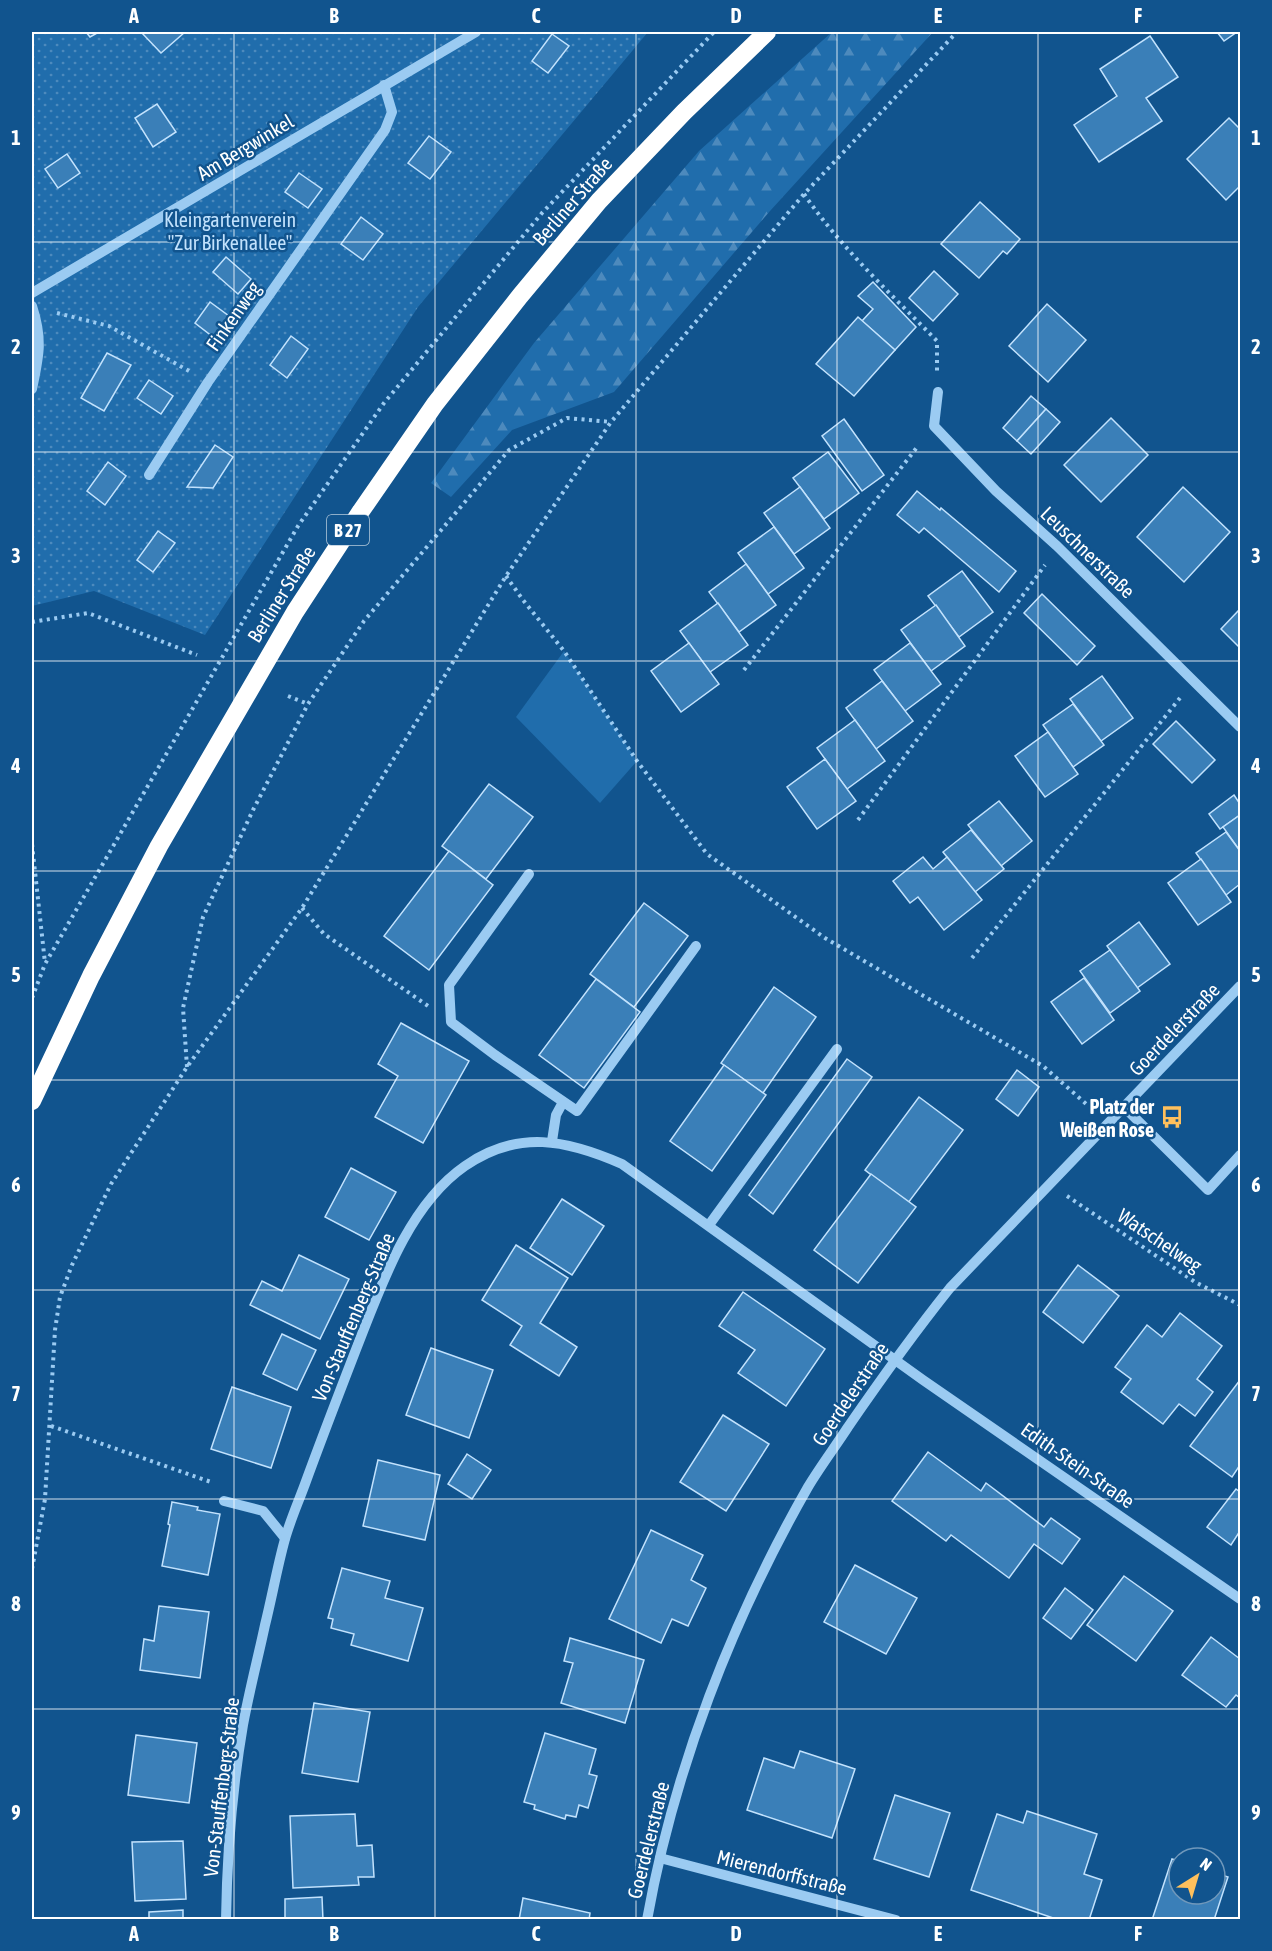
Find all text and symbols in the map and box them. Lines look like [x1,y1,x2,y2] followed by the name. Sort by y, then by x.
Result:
[128,4,139,27] text: A
[329,4,339,27] text: B
[532,4,541,27] text: C
[730,4,742,27] text: D
[934,4,943,27] text: E
[1134,4,1142,27] text: F
[193,109,298,185] street label: Am Bergwinkel
[11,126,21,149] text: 1
[1251,126,1261,149] text: 1
[527,152,617,250] street label: Berliner Straße
[164,208,296,254] park label: Kleingartenverein "Zur Birkenallee"
[201,277,265,355] street label: Finkenweg
[11,335,21,358] text: 2
[1251,335,1261,358] text: 2
[1036,502,1140,602] street label: Leuschnerstraße
[327,515,369,545] road number: B 27
[242,542,320,646] street label: Berliner Straße
[11,544,21,567] text: 3
[1251,544,1261,567] text: 3
[10,754,21,777] text: 4
[1250,754,1261,777] text: 4
[11,963,21,986] text: 5
[1251,963,1261,986] text: 5
[1124,978,1224,1080] street label: Goerdelerstraße
[1059,1095,1155,1141] place label: Platz der Weißen Rose
[1159,1104,1185,1130] bus stop icon: Platz der Weißen Rose
[11,1173,21,1196] text: 6
[1251,1173,1261,1196] text: 6
[1113,1203,1207,1277] street label: Watschelweg
[307,1229,399,1405] street label: Von-Stauffenberg-Straße
[807,1338,893,1450] street label: Goerdelerstraße
[11,1382,21,1405] text: 7
[1251,1382,1261,1405] text: 7
[1017,1417,1139,1513] street label: Edith-Stein-Straße
[11,1592,21,1615] text: 8
[1251,1592,1261,1615] text: 8
[199,1696,243,1878] street label: Von-Stauffenberg-Straße
[622,1779,674,1901] street label: Goerdelerstraße
[11,1801,21,1824] text: 9
[1251,1801,1261,1824] text: 9
[715,1845,849,1899] street label: Mierendorffstraße
[1167,1846,1227,1906] north arrow
[1197,1854,1215,1874] text: N
[128,1922,139,1945] text: A
[329,1922,339,1945] text: B
[532,1922,541,1945] text: C
[730,1922,742,1945] text: D
[934,1922,943,1945] text: E
[1134,1922,1142,1945] text: F

